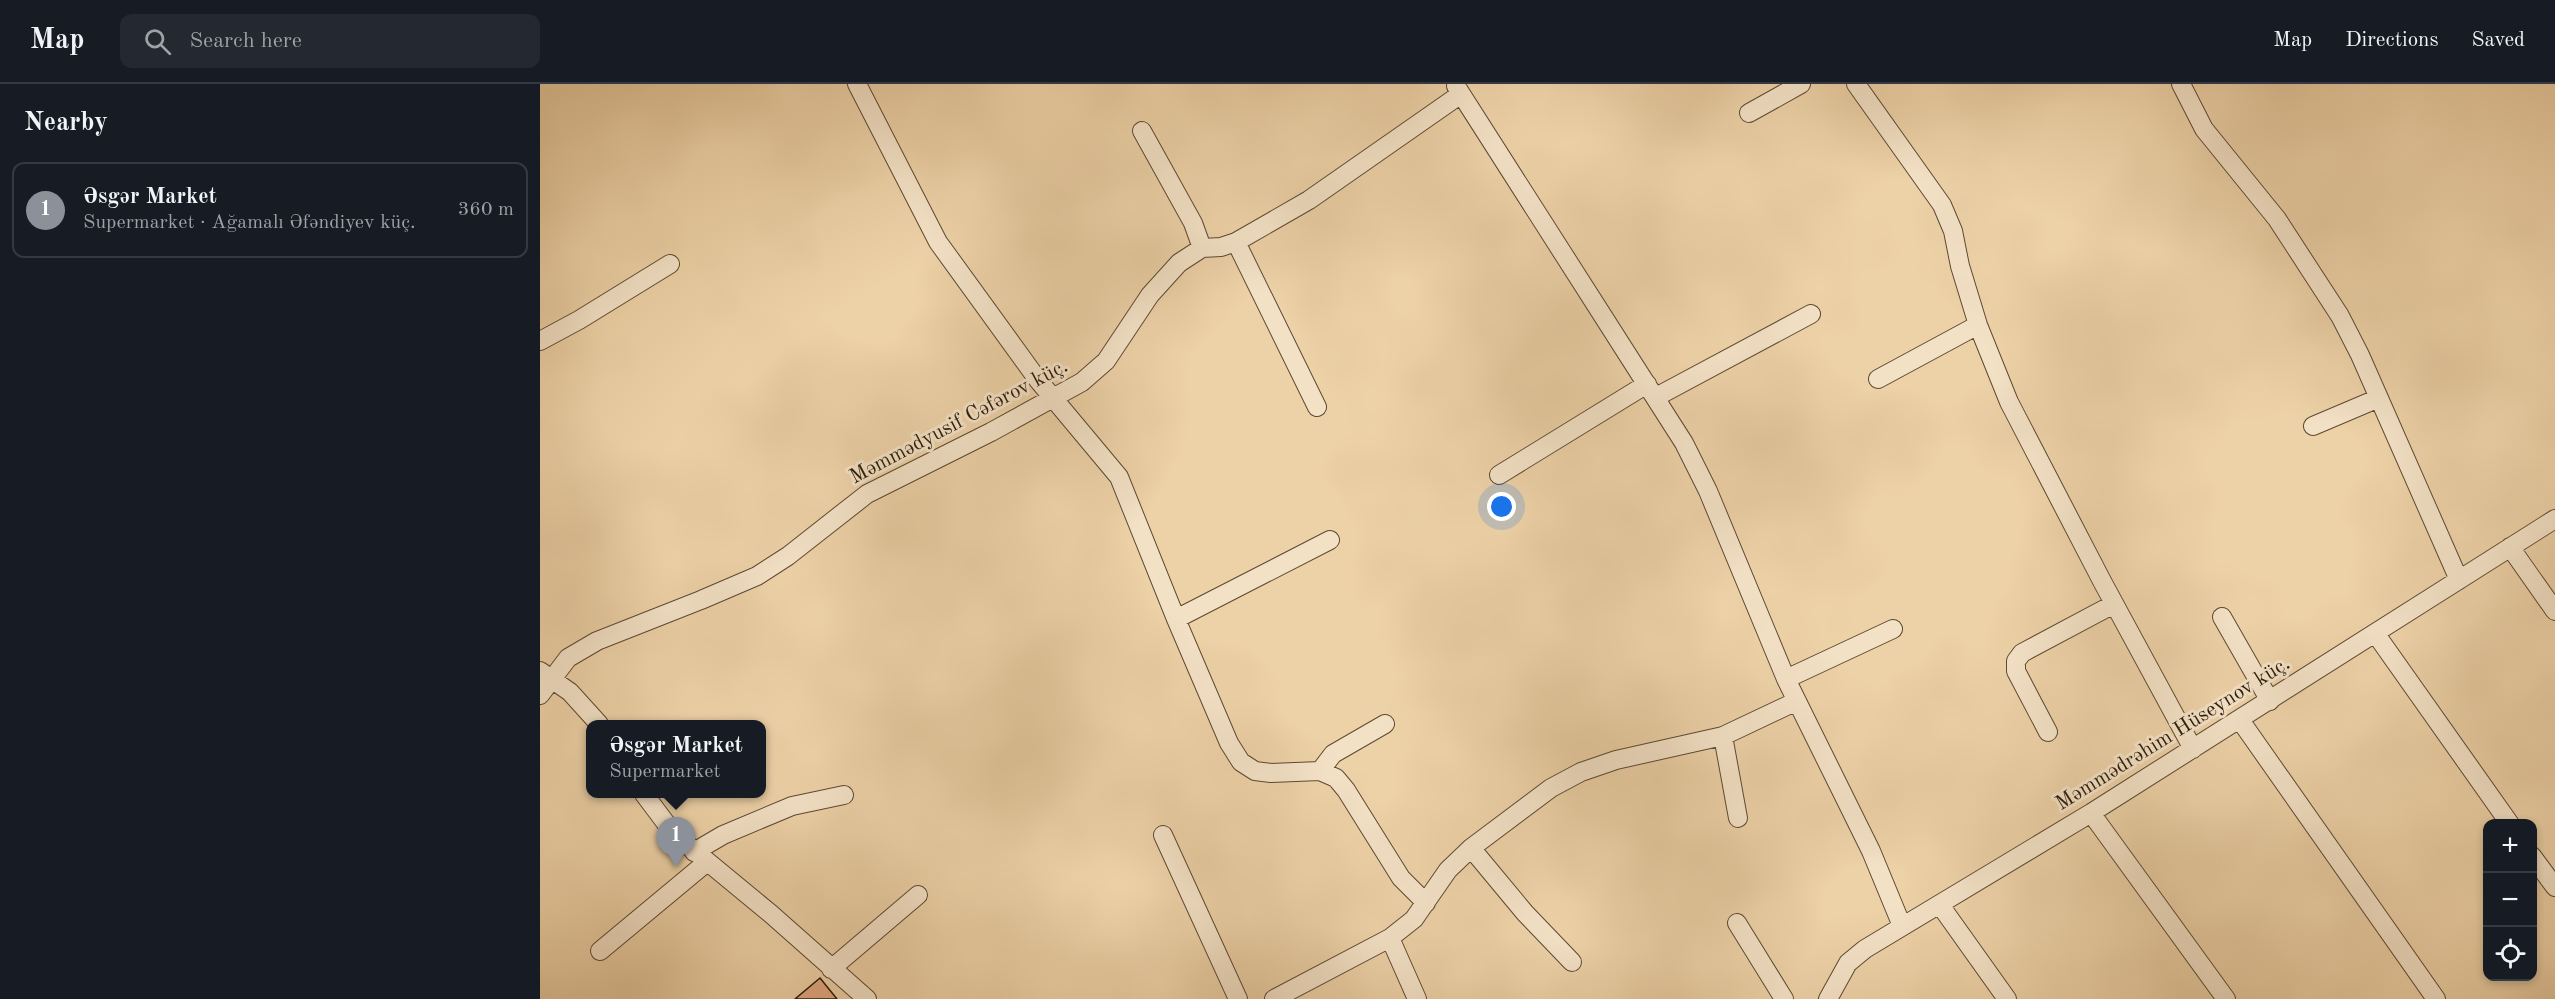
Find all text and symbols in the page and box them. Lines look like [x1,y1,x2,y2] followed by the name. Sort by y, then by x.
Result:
[120,14,540,68] search box
[141,25,174,58] icon: search
[30,27,84,55] text: Map
[189,30,302,52] text: Search here
[2273,30,2312,51] text: Map
[2345,30,2439,51] text: Directions
[2472,30,2525,51] text: Saved
[24,110,108,136] text: Nearby
[83,186,217,208] text: Əsgər Market
[40,200,51,220] text: 1
[458,200,514,220] text: 360 m
[83,213,416,233] text: Supermarket · Ağamalı Əfəndiyev küç.
[846,355,1072,489] street label: Məmmədyusif Cəfərov küç.
[1487,492,1516,521] your location
[2052,653,2294,815] street label: Məmmədrəhim Hüseynov küç.
[586,720,766,798] popup
[609,735,743,757] text: Əsgər Market
[609,762,721,782] text: Supermarket
[656,818,696,867] pin: 1
[2483,819,2537,981] map controls
[2483,819,2537,873] button: +
[2483,873,2537,927] button: −
[2483,927,2537,981] button: locate

